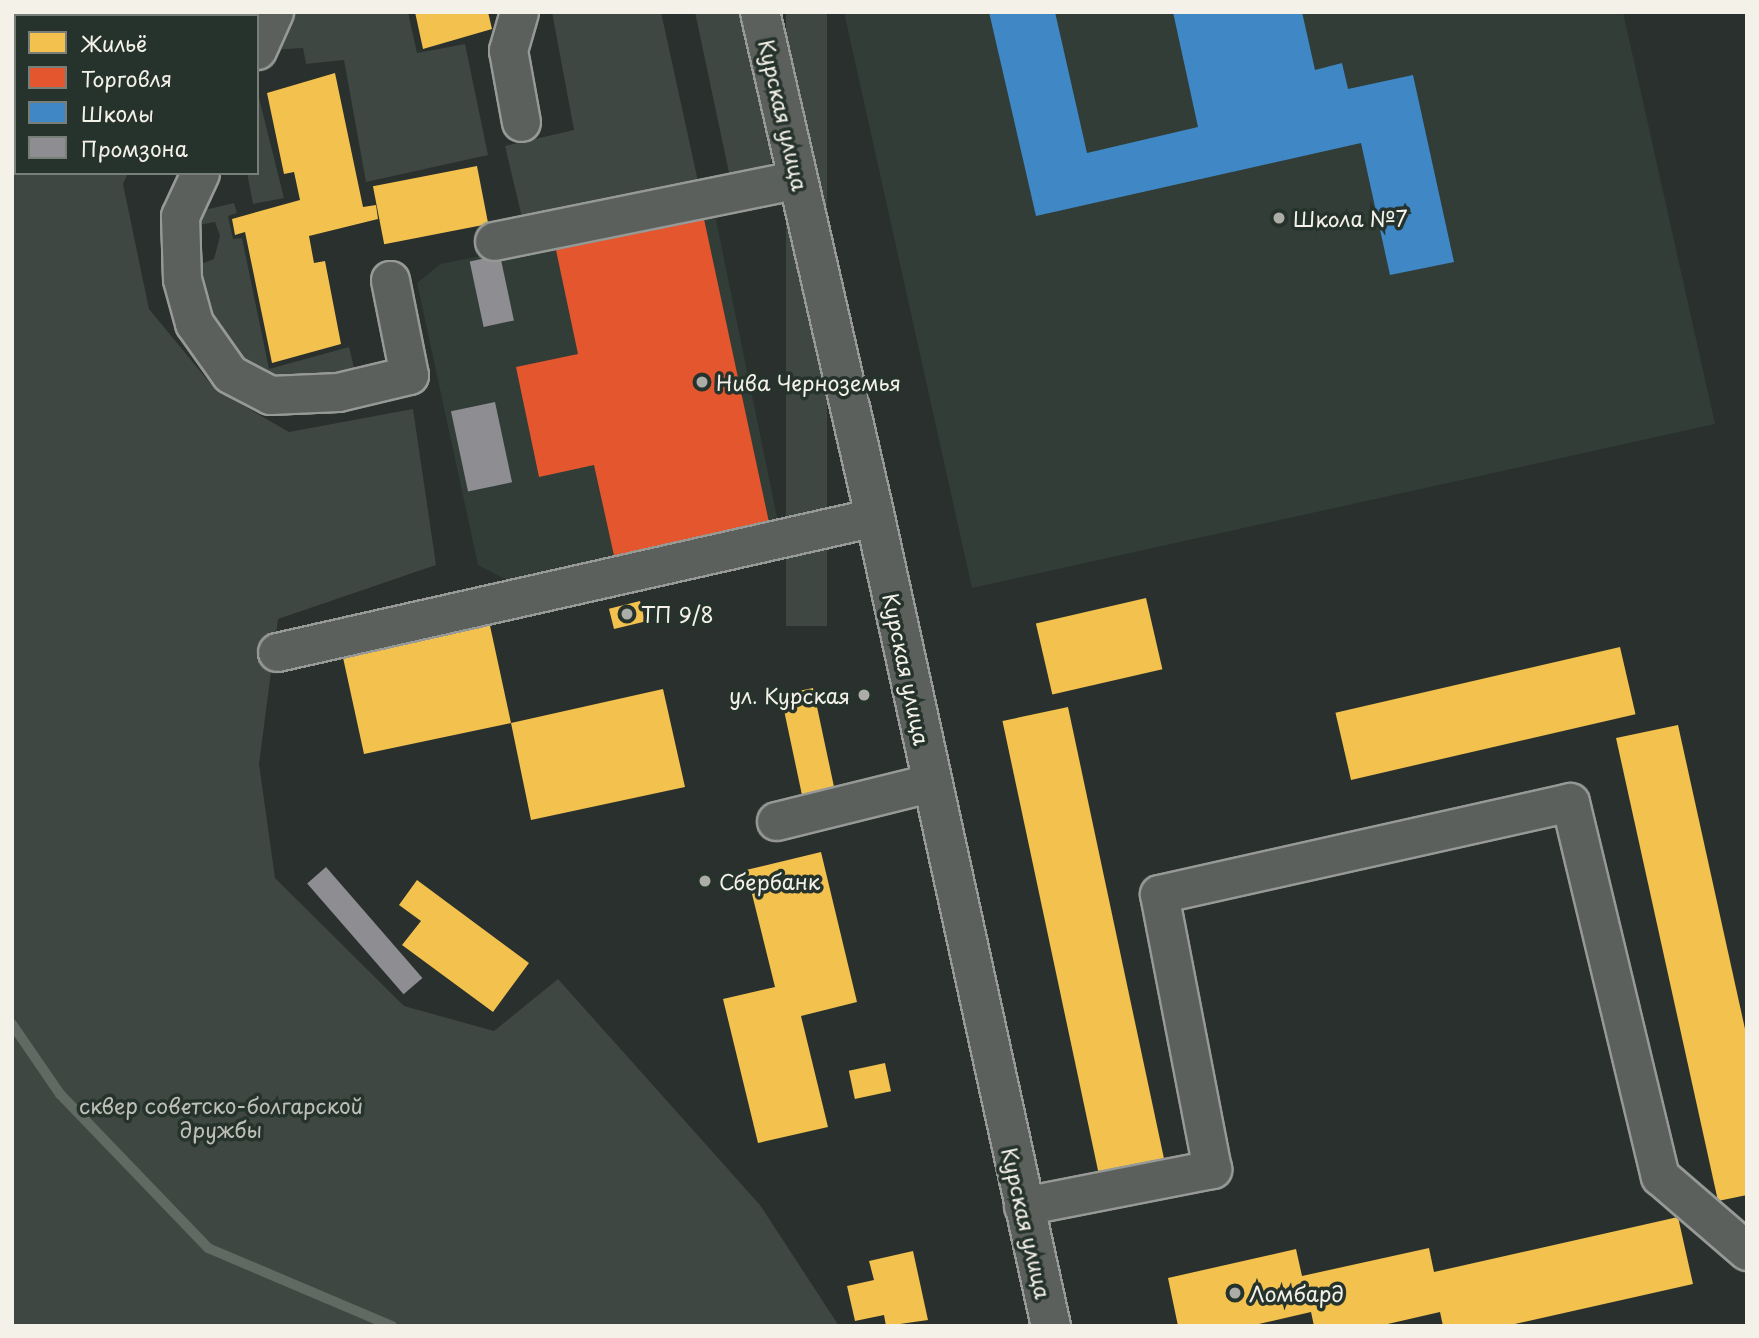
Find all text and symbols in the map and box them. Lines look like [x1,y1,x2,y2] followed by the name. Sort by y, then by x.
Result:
[14,14,259,175] legend
[81,27,147,59] text: Жильё
[754,36,814,194] street label: Курская улица
[81,62,172,94] text: Торговля
[81,97,154,129] text: Школы
[81,132,188,164] text: Промзона
[1293,205,1408,231] place label: Школа №7
[1271,210,1287,226] marker: Школа №7
[716,369,901,395] place label: Нива Черноземья
[694,374,710,390] marker: Нива Черноземья
[879,590,935,748] street label: Курская улица
[641,601,713,627] place label: ТП 9/8
[619,606,635,622] marker: ТП 9/8
[729,682,850,708] place label: ул. Курская
[856,687,872,703] marker: ул. Курская
[719,868,820,894] place label: Сбербанк
[697,873,713,889] marker: Сбербанк
[79,1092,363,1142] park label: сквер советско-болгарской дружбы
[997,1144,1057,1302] street label: Курская улица
[1249,1280,1344,1306] place label: Ломбард
[1227,1285,1243,1301] marker: Ломбард

